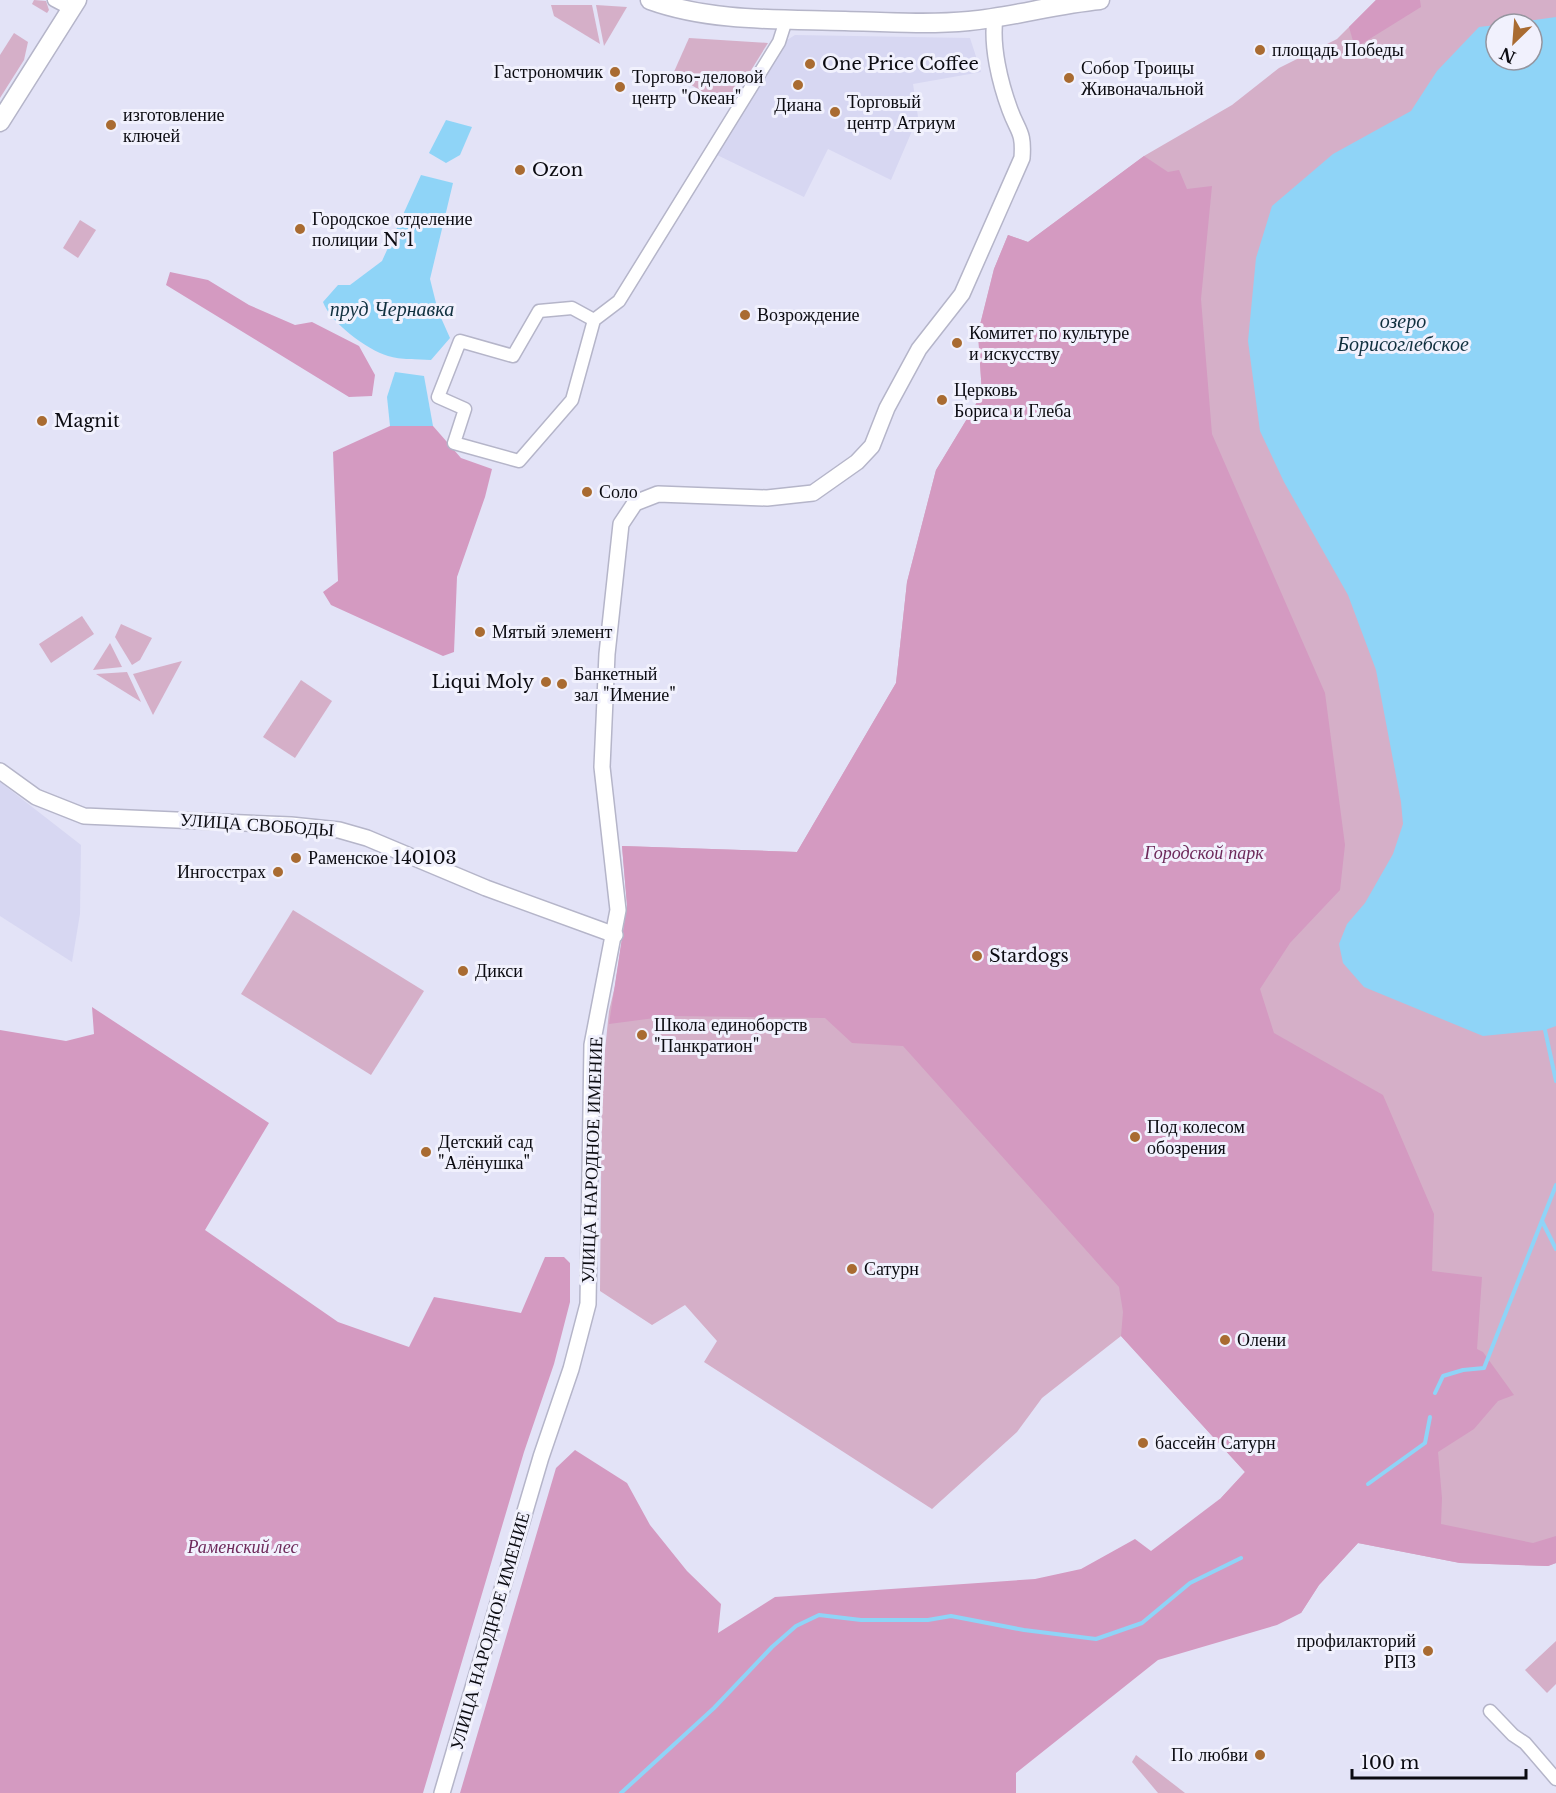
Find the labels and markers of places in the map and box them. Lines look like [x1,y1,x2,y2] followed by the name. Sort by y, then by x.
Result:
[1272,39,1404,61] place label: площадь Победы
[1253,43,1267,57] marker: площадь Победы
[822,53,979,75] place label: One Price Coffee
[803,57,817,71] marker: One Price Coffee
[1081,57,1204,100] place label: Собор Троицы Живоначальной
[494,61,603,83] place label: Гастрономчик
[608,65,622,79] marker: Гастрономчик
[632,66,764,109] place label: Торгово-деловой центр "Океан"
[1062,71,1076,85] marker: Собор Троицы Живоначальной
[791,78,805,92] marker: Диана
[613,80,627,94] marker: Торгово-деловой центр "Океан"
[847,91,955,134] place label: Торговый центр Атриум
[774,94,822,116] place label: Диана
[123,104,225,147] place label: изготовление ключей
[828,105,842,119] marker: Торговый центр Атриум
[104,118,118,132] marker: изготовление ключей
[532,159,583,181] place label: Ozon
[513,163,527,177] marker: Ozon
[312,208,472,251] place label: Городское отделение полиции №1
[293,222,307,236] marker: Городское отделение полиции №1
[757,304,860,326] place label: Возрождение
[738,308,752,322] marker: Возрождение
[969,322,1129,365] place label: Комитет по культуре и искусству
[950,336,964,350] marker: Комитет по культуре и искусству
[954,379,1071,422] place label: Церковь Бориса и Глеба
[935,393,949,407] marker: Церковь Бориса и Глеба
[54,410,120,432] place label: Magnit
[35,414,49,428] marker: Magnit
[599,481,638,503] place label: Соло
[580,485,594,499] marker: Соло
[492,621,612,643] place label: Мятый элемент
[473,625,487,639] marker: Мятый элемент
[574,663,676,706] place label: Банкетный зал "Имение"
[432,671,534,693] place label: Liqui Moly
[539,675,553,689] marker: Liqui Moly
[555,677,569,691] marker: Банкетный зал "Имение"
[308,847,457,869] place label: Раменское 140103
[289,851,303,865] marker: Раменское 140103
[177,861,266,883] place label: Ингосстрах
[271,865,285,879] marker: Ингосстрах
[989,945,1069,967] place label: Stardogs
[970,949,984,963] marker: Stardogs
[475,960,523,982] place label: Дикси
[456,964,470,978] marker: Дикси
[654,1014,808,1057] place label: Школа единоборств "Панкратион"
[635,1028,649,1042] marker: Школа единоборств "Панкратион"
[1147,1116,1245,1159] place label: Под колесом обозрения
[1128,1130,1142,1144] marker: Под колесом обозрения
[438,1131,533,1174] place label: Детский сад "Алёнушка"
[419,1145,433,1159] marker: Детский сад "Алёнушка"
[864,1258,919,1280] place label: Сатурн
[845,1262,859,1276] marker: Сатурн
[1237,1329,1287,1351] place label: Олени
[1218,1333,1232,1347] marker: Олени
[1155,1432,1276,1454] place label: бассейн Сатурн
[1136,1436,1150,1450] marker: бассейн Сатурн
[1297,1630,1416,1673] place label: профилакторий РПЗ
[1421,1644,1435,1658] marker: профилакторий РПЗ
[1171,1744,1248,1766] place label: По любви
[1253,1748,1267,1762] marker: По любви

